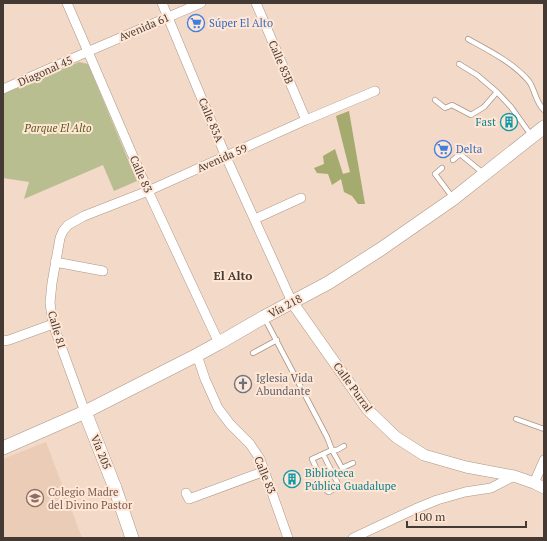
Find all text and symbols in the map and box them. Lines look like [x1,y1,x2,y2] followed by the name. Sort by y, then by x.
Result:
[117,10,171,44] street label: Avenida 61
[186,13,206,33] supermarket icon: Súper El Alto
[209,16,273,30] place label: Súper El Alto
[266,38,297,86] street label: Calle 83B
[16,53,75,89] street label: Diagonal 45
[195,96,227,145] street label: Calle 83A
[499,112,519,132] building icon: Fast
[476,115,496,129] place label: Fast
[23,121,92,135] park label: Parque El Alto
[433,139,453,159] supermarket icon: Delta
[195,141,249,175] street label: Avenida 59
[456,142,483,156] place label: Delta
[127,153,155,195] street label: Calle 83
[213,268,253,283] district label: El Alto
[266,291,304,321] street label: Vía 218
[45,309,69,351] street label: Calle 81
[330,360,376,414] street label: Calle Purral
[256,371,313,398] place label: Iglesia Vida Abundante
[233,374,253,394] church icon: Iglesia Vida Abundante
[88,433,114,472] street label: Vía 205
[251,454,279,496] street label: Calle 83
[305,466,397,493] place label: Biblioteca Pública Guadalupe
[282,469,302,489] building icon: Biblioteca Pública Guadalupe
[48,485,133,512] place label: Colegio Madre del Divino Pastor
[25,488,45,508] school or university icon: Colegio Madre del Divino Pastor
[407,503,526,529] scale bar
[413,509,446,524] text: 100 m

